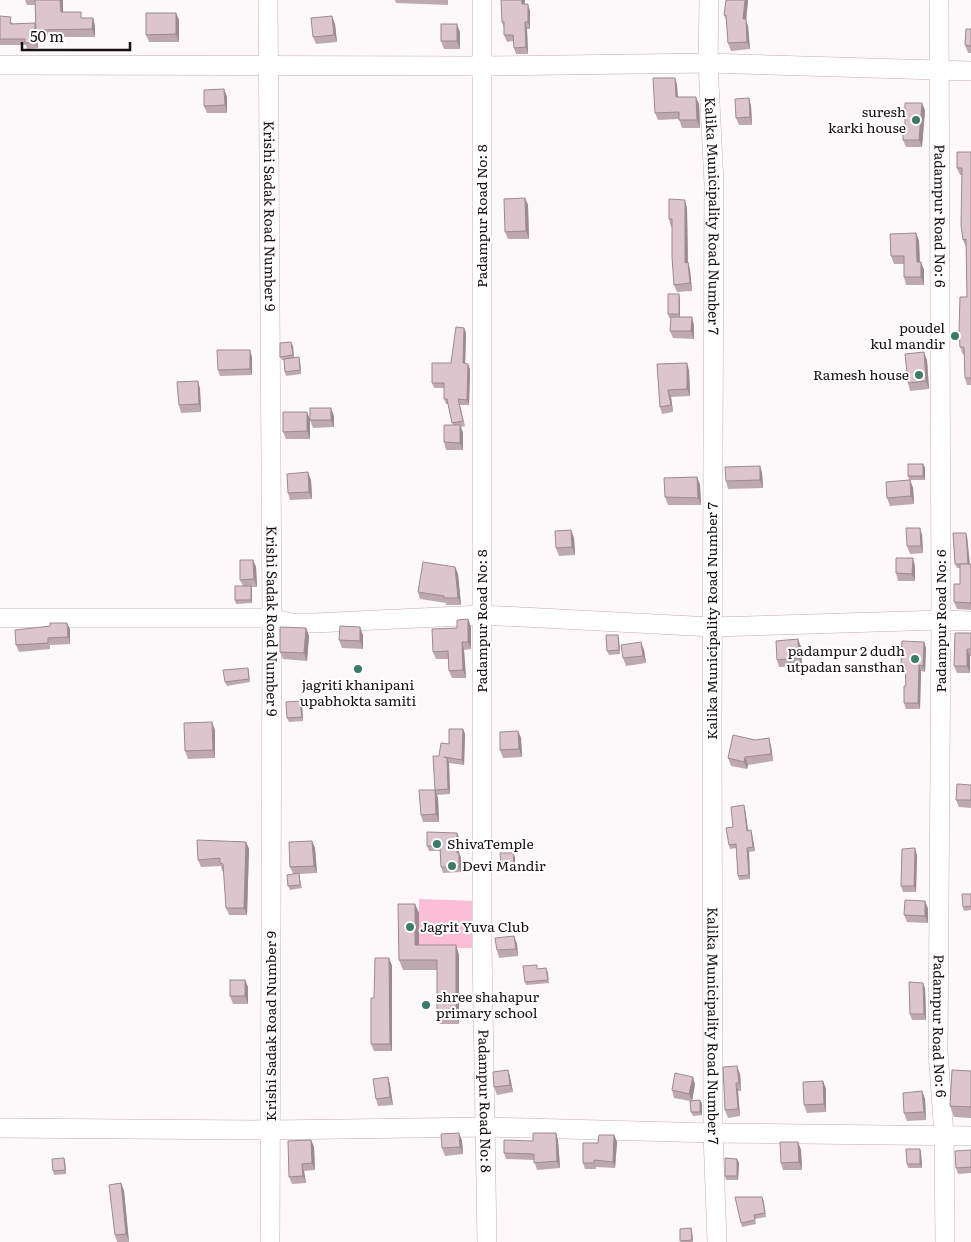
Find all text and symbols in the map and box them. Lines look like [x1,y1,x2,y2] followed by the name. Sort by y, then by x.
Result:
[22,20,130,52] scale bar
[30,24,64,47] text: 50 m
[701,96,725,335] street label: Kalika Municipality Road Number 7
[828,101,906,137] place label: suresh karki house
[910,114,922,126] marker: suresh karki house
[260,121,281,311] street label: Krishi Sadak Road Number 9
[471,144,491,288] street label: Padampur Road No: 8
[930,144,951,288] street label: Padampur Road No: 6
[870,317,945,353] place label: poudel kul mandir
[949,330,961,342] marker: poudel kul mandir
[813,364,909,384] place label: Ramesh house
[913,369,925,381] marker: Ramesh house
[701,502,721,740] street label: Kalika Municipality Road Number 7
[262,526,283,716] street label: Krishi Sadak Road Number 9
[471,549,491,693] street label: Padampur Road No: 8
[930,549,950,693] street label: Padampur Road No: 6
[786,640,905,676] place label: padampur 2 dudh utpadan sansthan
[909,653,921,665] marker: padampur 2 dudh utpadan sansthan
[352,663,364,675] marker: jagriti khanipani upabhokta samiti
[300,674,416,710] place label: jagriti khanipani upabhokta samiti
[447,833,534,853] place label: ShivaTemple
[431,838,443,850] marker: ShivaTemple
[462,855,546,875] place label: Devi Mandir
[446,860,458,872] marker: Devi Mandir
[703,907,724,1145] street label: Kalika Municipality Road Number 7
[420,916,529,936] place label: Jagrit Yuva Club
[404,921,416,933] marker: Jagrit Yuva Club
[260,931,280,1121] street label: Krishi Sadak Road Number 9
[929,954,952,1099] street label: Padampur Road No: 6
[436,986,540,1022] place label: shree shahapur primary school
[420,999,432,1011] marker: shree shahapur primary school
[474,1029,497,1173] street label: Padampur Road No: 8

